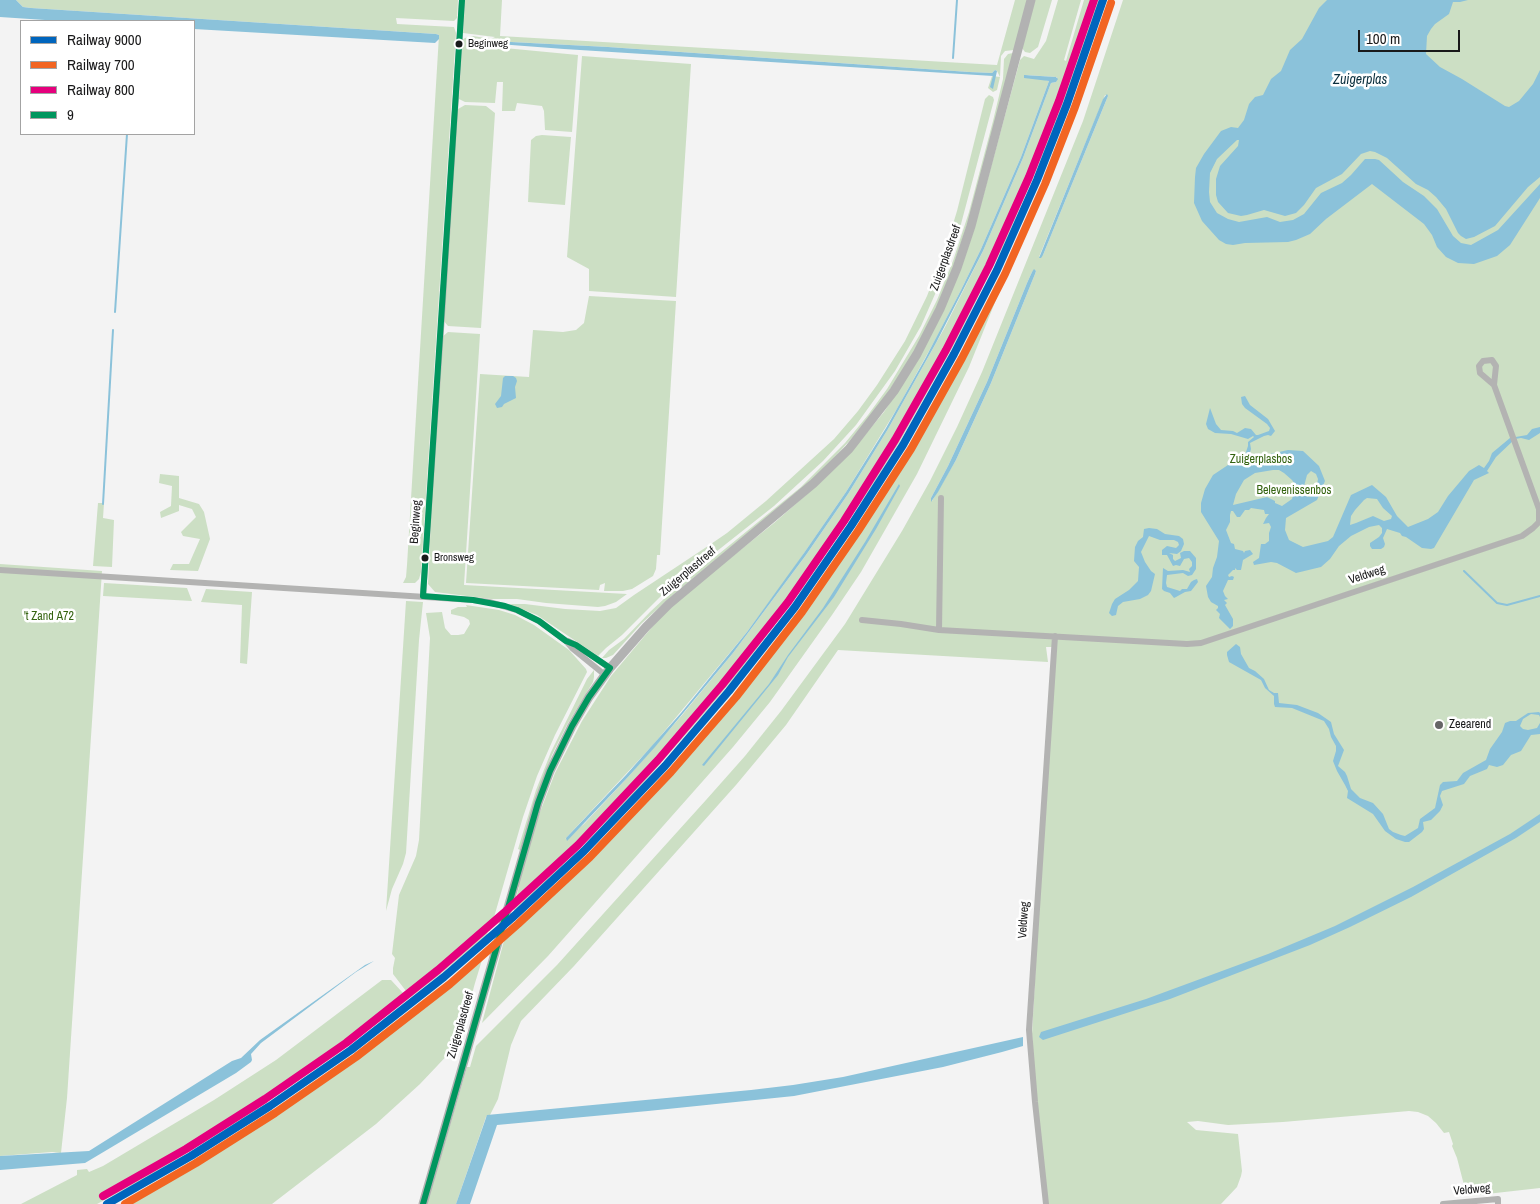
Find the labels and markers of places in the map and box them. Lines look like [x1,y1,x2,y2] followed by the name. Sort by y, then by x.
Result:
[468,37,508,51] place label: Beginweg
[454,39,464,49] marker: Beginweg
[434,551,474,565] place label: Bronsweg
[420,553,430,563] marker: Bronsweg
[1449,718,1491,732] place label: Zeearend
[1433,719,1445,731] marker: Zeearend

